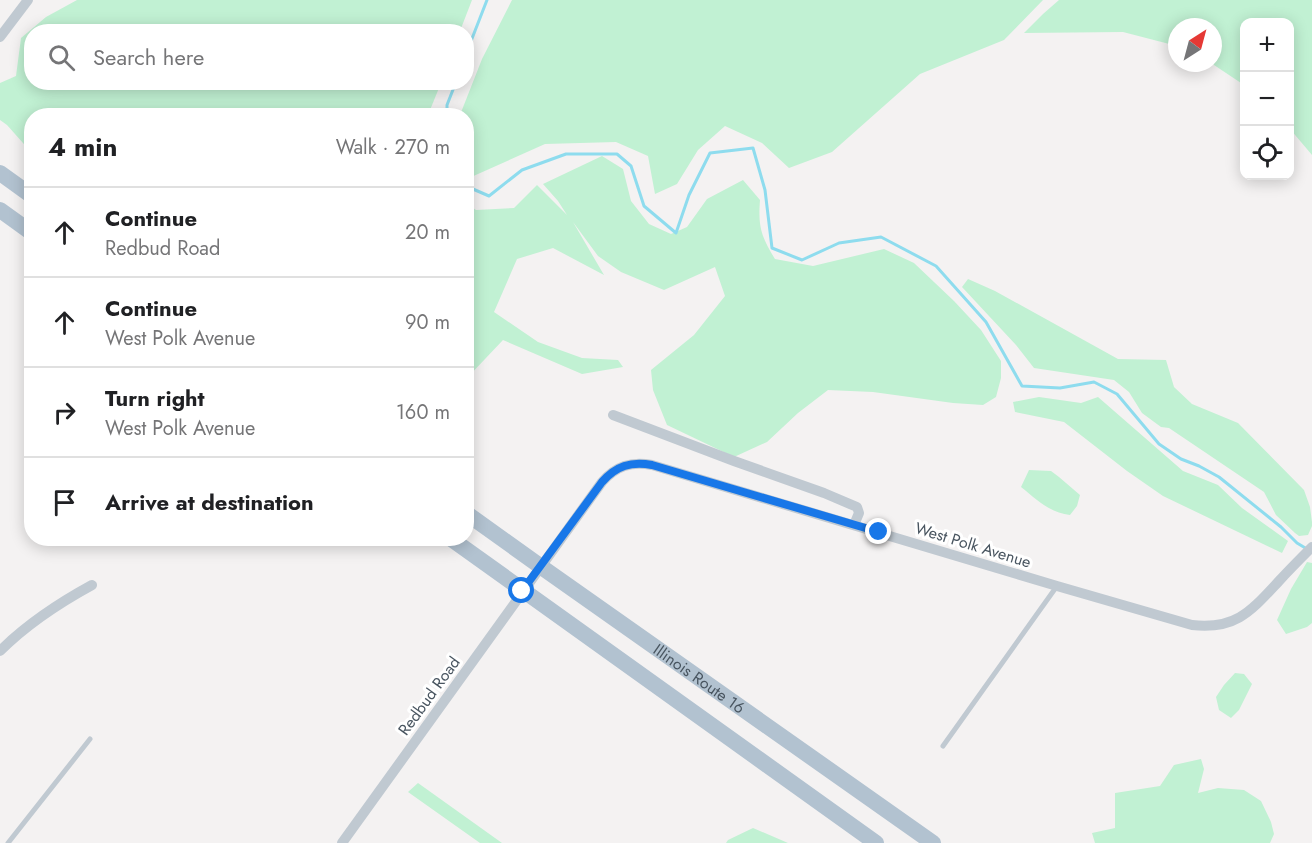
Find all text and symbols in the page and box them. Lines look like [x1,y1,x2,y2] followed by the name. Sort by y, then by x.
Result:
[1168,18,1222,72] north arrow
[1240,18,1294,180] map controls
[1240,18,1294,72] button: +
[24,24,474,90] search box
[45,41,78,74] icon: search
[93,41,204,73] text: Search here
[1240,72,1294,126] button: −
[1240,126,1294,180] button: locate
[48,128,117,166] text: 4 min
[336,133,450,162] text: Walk · 270 m
[105,202,197,234] text: Continue
[48,216,81,249] icon: ahead
[405,218,450,247] text: 20 m
[105,234,220,263] text: Redbud Road
[105,292,197,324] text: Continue
[48,306,81,339] icon: ahead
[405,308,450,337] text: 90 m
[105,324,255,353] text: West Polk Avenue
[105,382,205,414] text: Turn right
[48,396,81,429] icon: right
[396,398,450,427] text: 160 m
[105,414,255,443] text: West Polk Avenue
[48,486,81,519] icon: arrive
[105,486,314,518] text: Arrive at destination
[912,516,1034,574] street label: West Polk Avenue
[865,518,891,544] route end
[508,577,534,603] route start
[649,638,750,719] street label: Illinois Route 16
[393,652,465,740] street label: Redbud Road

